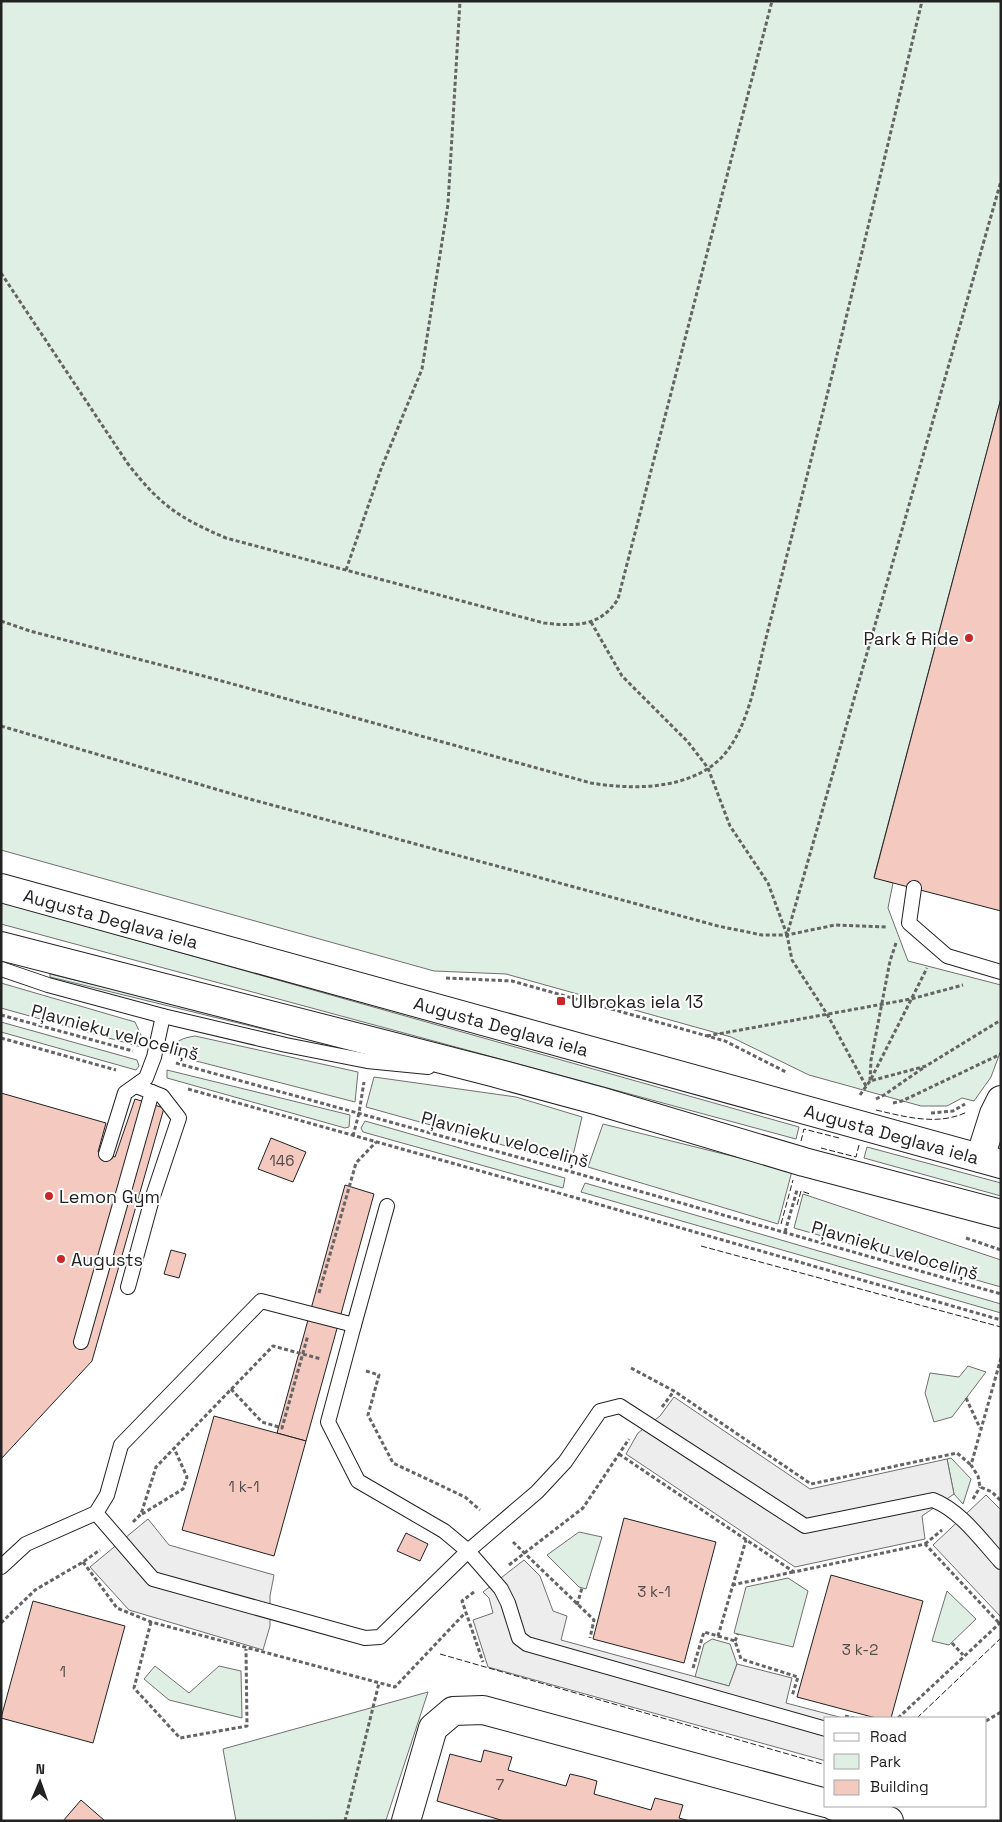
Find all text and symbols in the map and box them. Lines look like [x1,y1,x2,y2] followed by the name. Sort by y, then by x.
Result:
[863,627,959,650] place label: Park & Ride
[963,632,975,644] marker: Park & Ride
[21,883,201,953] street label: Augusta Deglava iela
[571,990,703,1013] place label: Ulbrokas iela 13
[411,991,591,1061] street label: Augusta Deglava iela
[555,995,567,1007] marker: Ulbrokas iela 13
[29,999,201,1065] street label: Pļavnieku veloceliņš
[802,1099,982,1169] street label: Augusta Deglava iela
[419,1106,591,1172] street label: Pļavnieku veloceliņš
[270,1151,294,1170] house number: 146
[59,1185,160,1208] place label: Lemon Gym
[43,1190,55,1202] marker: Lemon Gym
[809,1215,981,1285] street label: Pļavnieku veloceliņš
[71,1248,143,1271] place label: Augusts
[55,1253,67,1265] marker: Augusts
[229,1477,259,1496] house number: 1 k-1
[637,1582,671,1601] house number: 3 k-1
[842,1640,878,1659] house number: 3 k-2
[60,1662,66,1681] house number: 1
[824,1717,987,1807] legend
[870,1727,907,1746] text: Road
[870,1752,901,1771] text: Park
[15,1757,65,1807] north arrow
[35,1760,45,1778] text: N
[496,1775,504,1794] house number: 7
[870,1777,929,1796] text: Building

